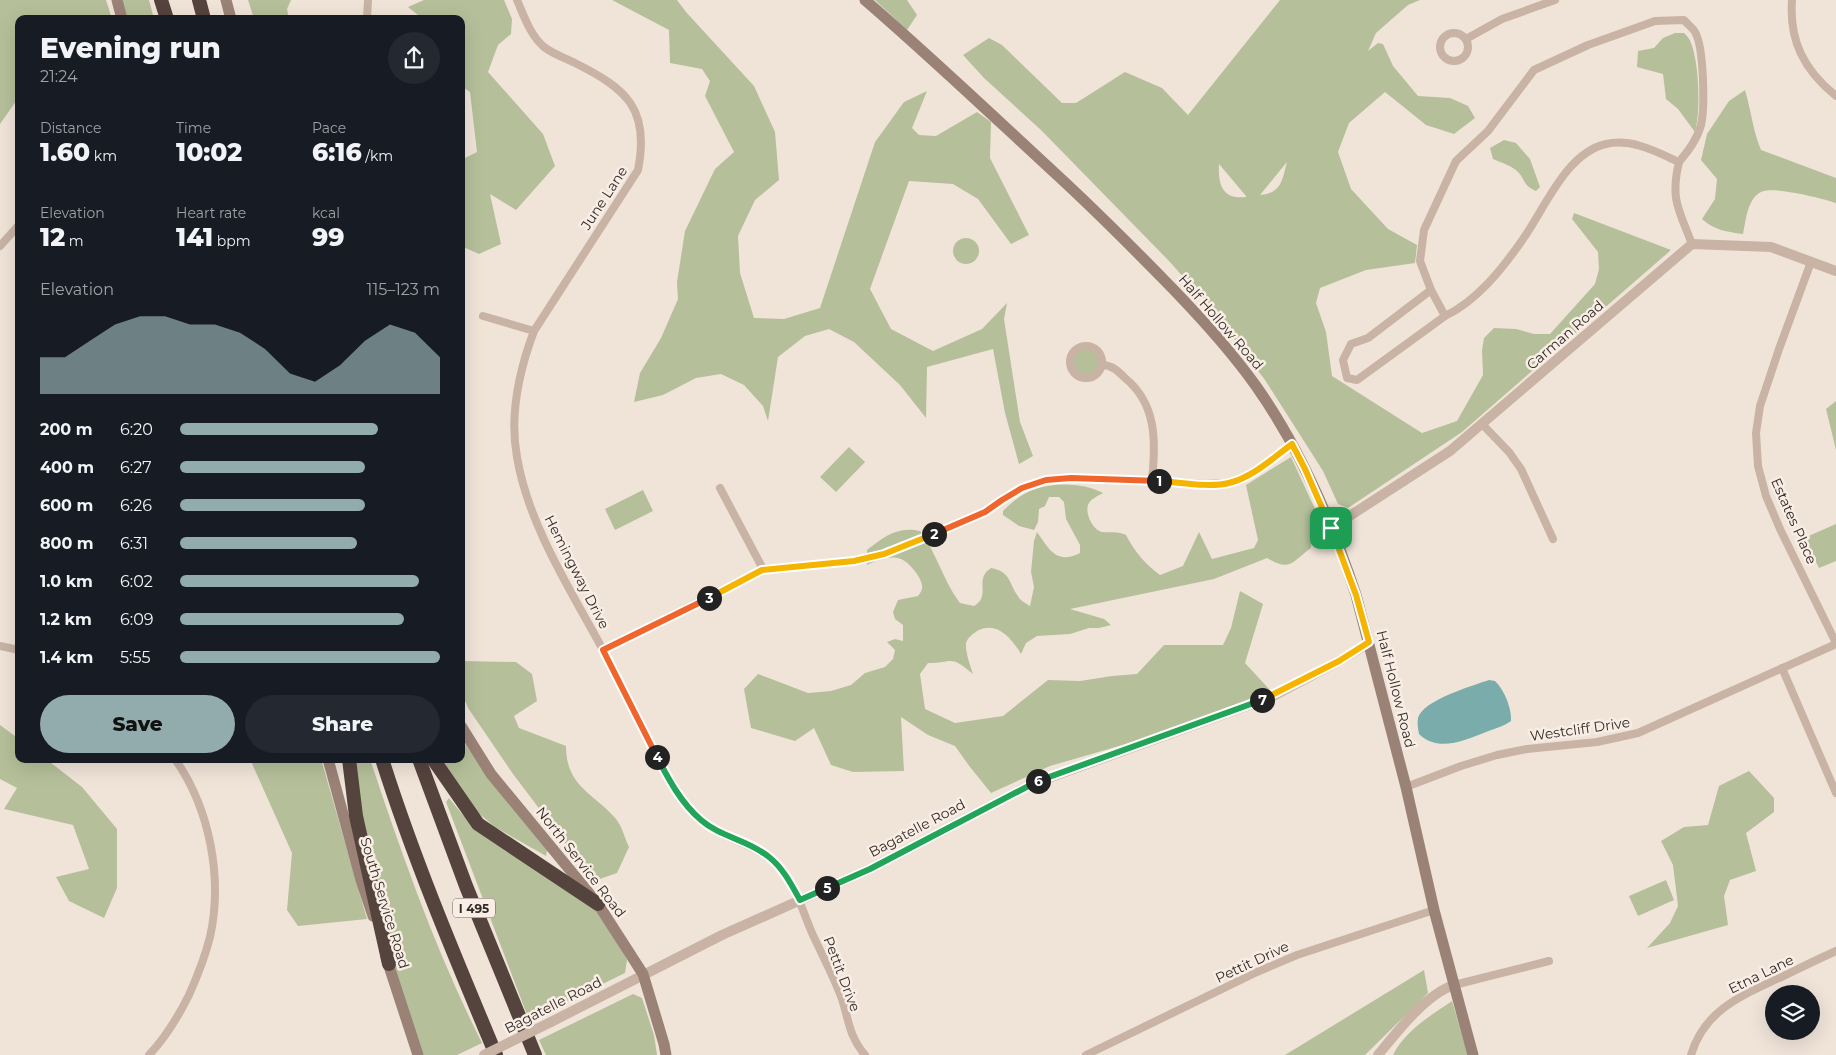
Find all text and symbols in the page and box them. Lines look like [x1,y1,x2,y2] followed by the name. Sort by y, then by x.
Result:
[40,31,221,65] text: Evening run
[388,32,440,84] button: share
[40,67,78,86] text: 21:24
[40,119,102,137] text: Distance
[176,119,211,137] text: Time
[312,119,346,137] text: Pace
[40,137,90,167] text: 1.60
[176,137,242,167] text: 10:02
[312,137,362,167] text: 6:16
[90,147,117,165] text: km
[362,147,393,165] text: /km
[576,163,631,234] street label: June Lane
[40,204,105,222] text: Elevation
[176,204,246,222] text: Heart rate
[312,204,340,222] text: kcal
[40,222,65,252] text: 12
[176,222,213,252] text: 141
[312,222,344,252] text: 99
[65,232,84,250] text: m
[213,232,251,250] text: bpm
[1175,271,1267,373] street label: Half Hollow Road
[40,280,114,299] text: Elevation
[367,280,440,299] text: 115–123 m
[1523,297,1607,373] street label: Carman Road
[40,420,92,439] text: 200 m
[120,420,153,439] text: 6:20
[40,458,94,477] text: 400 m
[120,458,152,477] text: 6:27
[1146,468,1172,494] pin: 1
[1157,472,1162,490] text: 1
[1767,475,1821,567] street label: Estates Place
[40,496,93,515] text: 600 m
[120,496,152,515] text: 6:26
[1310,507,1352,549] pin
[541,512,613,632] street label: Hemingway Drive
[1317,514,1345,542] icon: arrive
[922,522,946,546] pin: 2
[930,525,939,543] text: 2
[40,534,94,553] text: 800 m
[120,534,148,553] text: 6:31
[40,572,93,591] text: 1.0 km
[120,572,153,591] text: 6:02
[696,586,722,610] pin: 3
[705,589,714,607] text: 3
[40,610,92,629] text: 1.2 km
[120,610,153,629] text: 6:09
[1373,628,1419,750] street label: Half Hollow Road
[40,648,93,667] text: 1.4 km
[120,648,150,667] text: 5:55
[1250,688,1274,712] pin: 7
[1258,691,1267,709] text: 7
[40,695,235,753] button: Save
[245,695,440,753] button: Share
[1529,713,1631,745] street label: Westcliff Drive
[644,744,670,770] pin: 4
[653,748,662,766] text: 4
[1026,768,1050,794] pin: 6
[1034,772,1043,790] text: 6
[866,795,968,861] street label: Bagatelle Road
[532,803,630,921] street label: North Service Road
[356,835,414,971] street label: South Service Road
[814,876,840,900] pin: 5
[823,879,832,897] text: 5
[453,898,495,918] road number: I 495
[819,934,865,1014] street label: Pettit Drive
[1212,937,1292,987] street label: Pettit Drive
[1725,950,1797,998] street label: Etna Lane
[501,973,605,1037] street label: Bagatelle Road
[1765,985,1820,1040] map controls
[1765,985,1820,1040] button: layers

